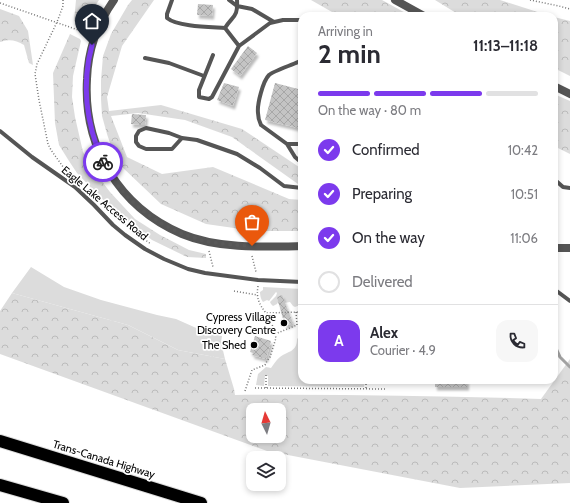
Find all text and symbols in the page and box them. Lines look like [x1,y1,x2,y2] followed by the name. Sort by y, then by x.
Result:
[75,4,109,45] pin
[81,10,103,32] icon: home
[318,23,373,39] text: Arriving in
[473,37,538,55] text: 11:13–11:18
[318,38,381,70] text: 2 min
[318,102,421,118] text: On the way · 80 m
[318,139,340,161] icon: check
[352,141,420,159] text: Confirmed
[83,142,123,182] courier
[508,142,538,158] text: 10:42
[92,151,114,173] icon: bike
[59,163,151,243] street label: Eagle Lake Access Road
[318,183,340,205] icon: check
[352,185,412,203] text: Preparing
[511,186,538,202] text: 10:51
[235,205,269,246] pin
[241,211,263,233] icon: bag
[318,227,340,249] icon: check
[352,229,425,247] text: On the way
[510,230,538,246] text: 11:06
[352,273,413,291] text: Delivered
[197,310,276,337] place label: Cypress Village Discovery Centre
[279,318,289,328] marker: Cypress Village Discovery Centre
[496,320,538,362] button: phone
[370,324,398,342] text: Alex
[334,332,344,350] text: A
[202,338,246,352] place label: The Shed
[249,340,259,350] marker: The Shed
[370,342,436,358] text: Courier · 4.9
[246,403,286,443] north arrow
[246,403,286,491] map controls
[51,437,157,481] street label: Trans-Canada Highway
[246,451,286,491] button: layers

